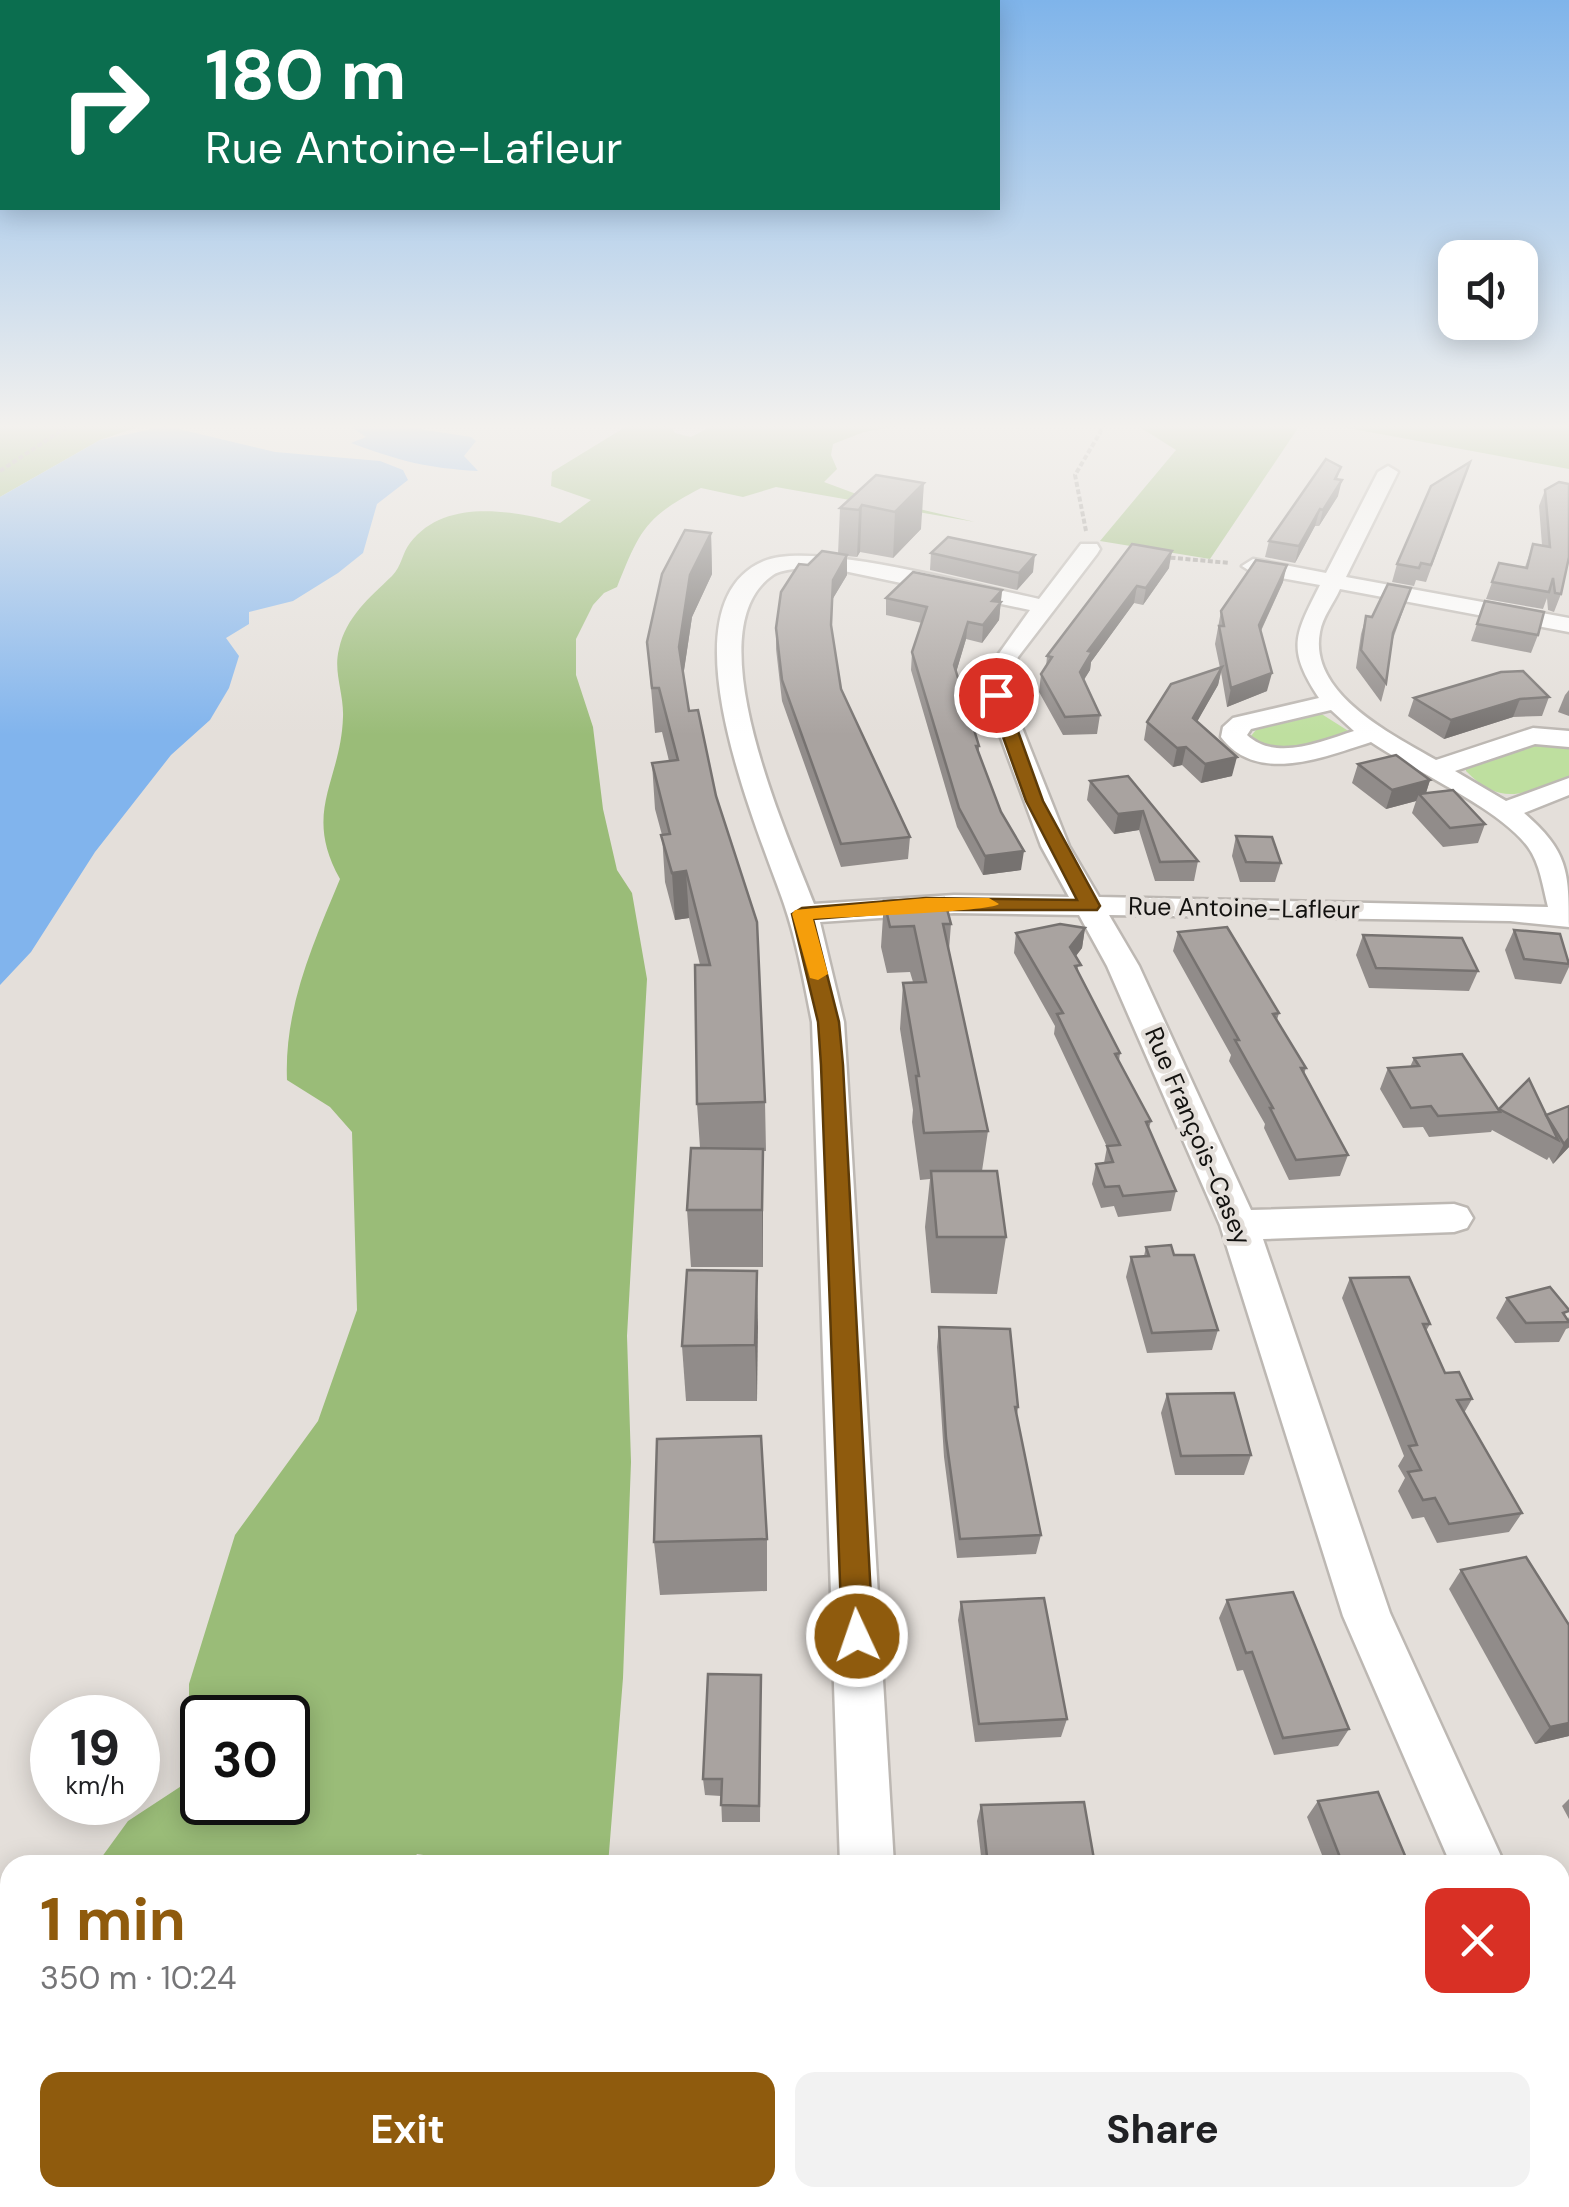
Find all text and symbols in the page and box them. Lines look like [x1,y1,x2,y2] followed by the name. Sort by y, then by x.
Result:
[205,30,406,121] text: 180 m
[40,40,170,170] icon: right
[205,118,623,177] text: Rue Antoine-Lafleur
[1438,240,1538,340] map controls
[1438,240,1538,340] button: sound
[954,653,1039,738] pin
[969,668,1024,723] icon: arrive
[1128,889,1360,927] street label: Rue Antoine-Lafleur
[1137,1022,1259,1250] street label: Rue François-Casey
[805,1584,909,1688] position arrow
[180,1695,310,1825] speed limit sign: 30
[70,1715,120,1781] text: 19
[65,1769,125,1802] text: km/h
[40,1880,186,1959] text: 1 min
[1425,1888,1530,1993] button: close
[40,1957,236,1999] text: 350 m · 10:24
[40,2072,775,2187] button: Exit
[795,2072,1530,2187] button: Share

